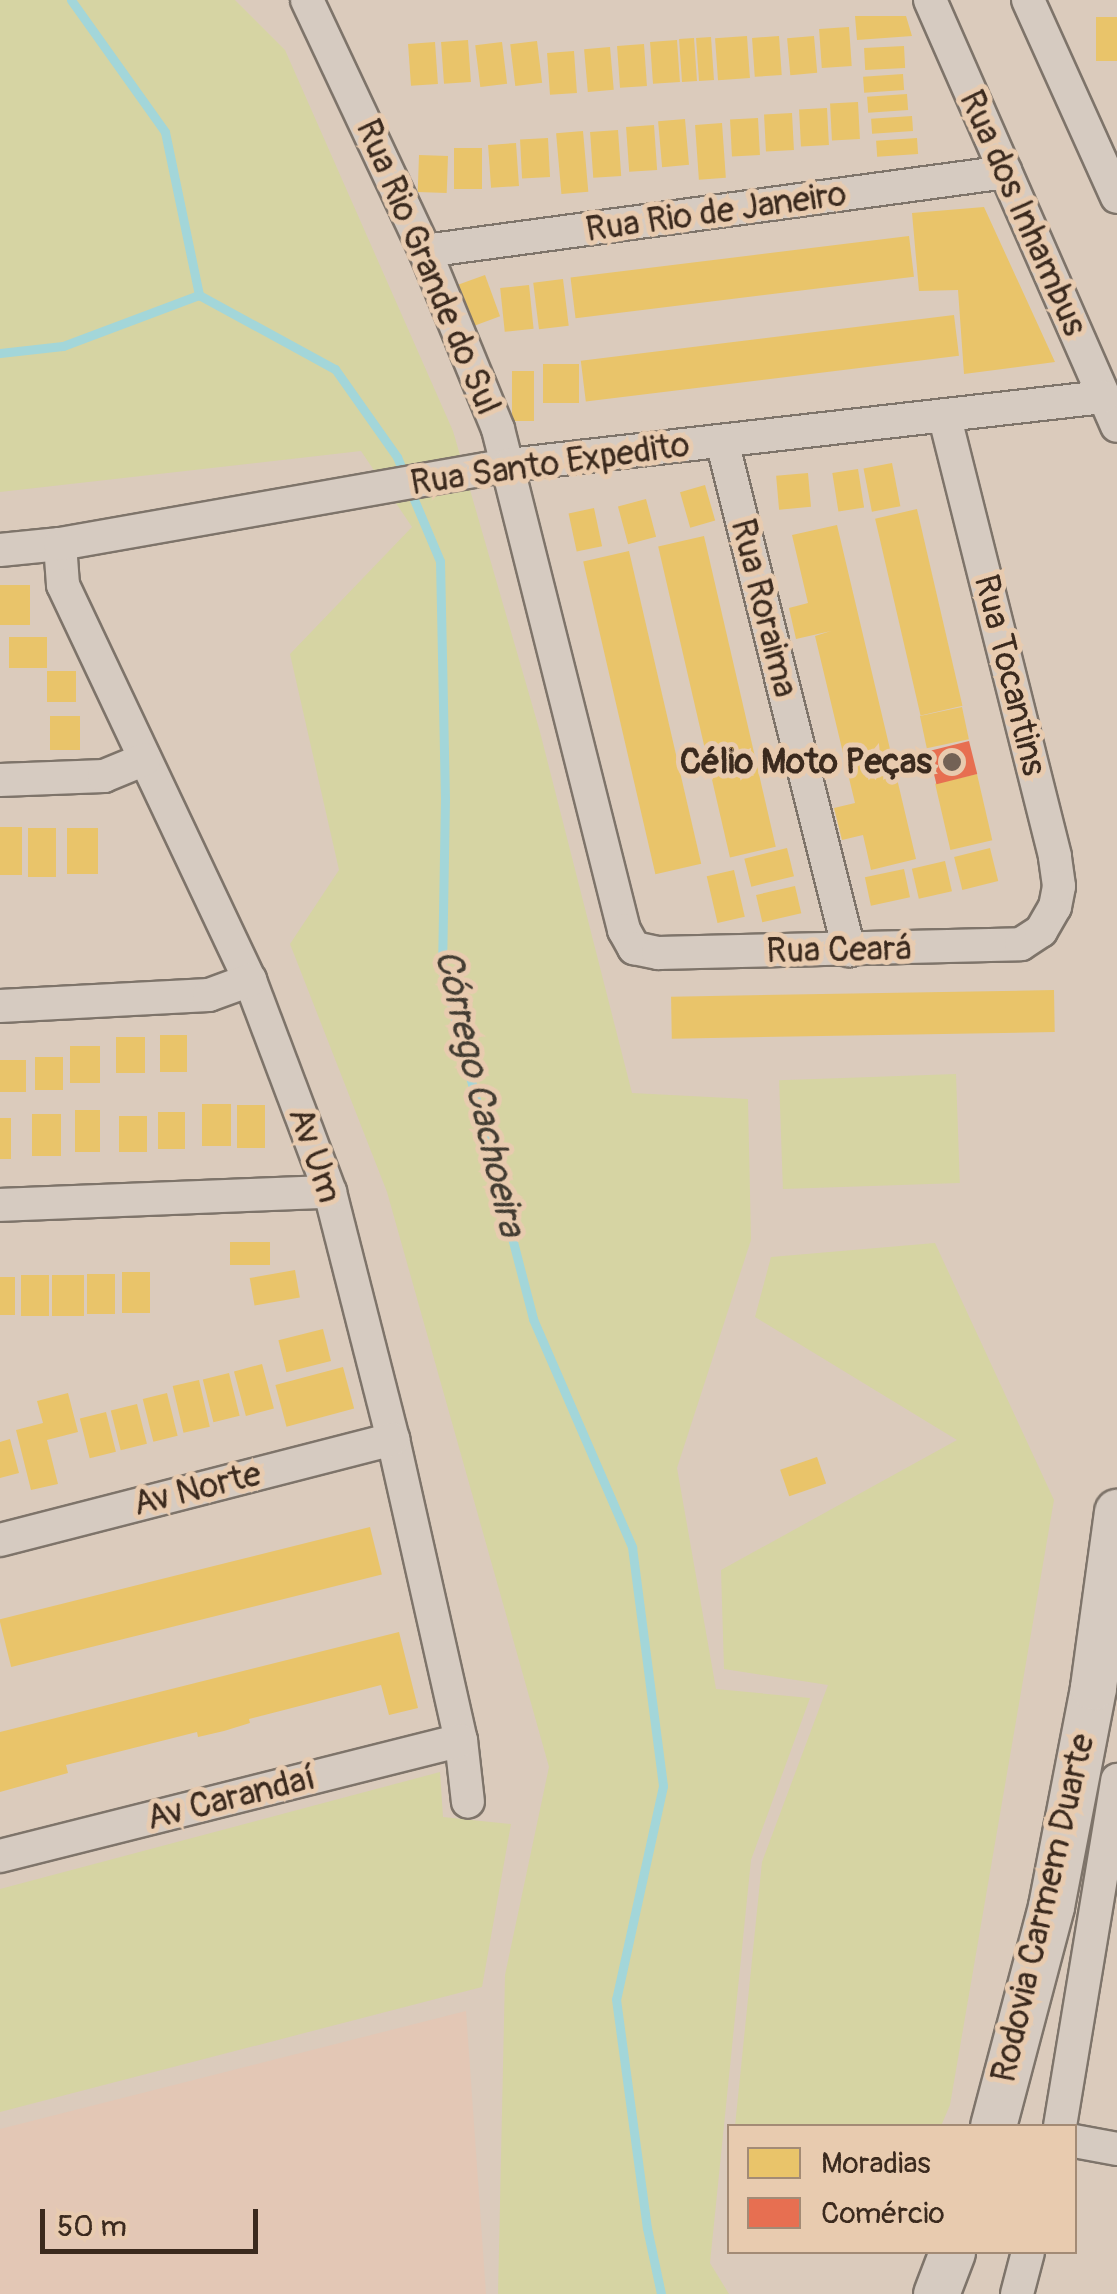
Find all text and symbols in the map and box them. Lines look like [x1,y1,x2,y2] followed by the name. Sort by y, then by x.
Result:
[950,84,1096,342] street label: Rua dos Inhambus
[347,113,509,421] street label: Rua Rio Grande do Sul
[583,173,849,251] street label: Rua Rio de Janeiro
[408,424,692,504] street label: Rua Santo Expedito
[722,514,806,702] street label: Rua Roraima
[965,570,1055,780] street label: Rua Tocantins
[680,741,932,783] place label: Célio Moto Peças
[941,751,963,773] marker: Célio Moto Peças
[766,928,912,972] street label: Rua Ceará
[424,945,534,1241] water label: Córrego Cachoeira
[279,1102,351,1208] street label: Av Um
[129,1453,265,1525] street label: Av Norte
[982,1730,1104,2086] street label: Rodovia Carmem Duarte
[142,1757,320,1839] street label: Av Carandaí
[727,2124,1077,2254] legend
[821,2145,931,2182] text: Moradias
[45,2189,262,2251] scale bar
[821,2195,945,2232] text: Comércio
[57,2208,127,2245] text: 50 m

